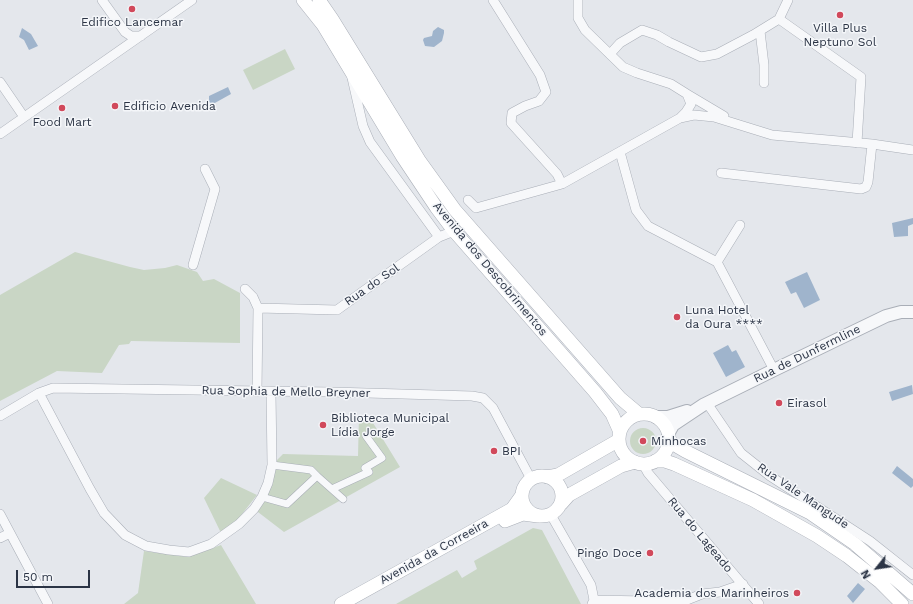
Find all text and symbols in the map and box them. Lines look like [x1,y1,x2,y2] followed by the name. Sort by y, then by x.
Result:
[127,4,137,14] marker: Edifico Lancemar
[835,10,845,20] marker: Villa Plus Neptuno Sol
[81,15,183,29] place label: Edifico Lancemar
[804,21,876,49] place label: Villa Plus Neptuno Sol
[123,99,216,113] place label: Edificio Avenida
[110,101,120,111] marker: Edificio Avenida
[57,103,67,113] marker: Food Mart
[32,115,92,129] place label: Food Mart
[430,199,550,339] street label: Avenida dos Descobrimentos
[342,261,402,309] street label: Rua do Sol
[685,303,763,331] place label: Luna Hotel da Oura ****
[672,312,682,322] marker: Luna Hotel da Oura ****
[751,322,863,386] street label: Rua de Dunfermline
[201,383,371,401] street label: Rua Sophia de Mello Breyner
[787,396,827,410] place label: Eirasol
[774,398,784,408] marker: Eirasol
[331,411,449,439] place label: Biblioteca Municipal Lídia Jorge
[318,420,328,430] marker: Biblioteca Municipal Lídia Jorge
[651,434,706,448] place label: Minhocas
[638,436,648,446] marker: Minhocas
[502,444,521,458] place label: BPI
[489,446,499,456] marker: BPI
[754,460,852,532] street label: Rua Vale Mangude
[664,494,736,576] street label: Rua do Lageado
[377,516,491,588] street label: Avenida da Correeira
[577,546,642,560] place label: Pingo Doce
[645,548,655,558] marker: Pingo Doce
[857,548,897,588] north arrow
[18,562,92,588] scale bar
[859,567,874,581] text: N
[23,570,53,584] text: 50 m
[634,586,789,600] place label: Academia dos Marinheiros
[792,588,802,598] marker: Academia dos Marinheiros

